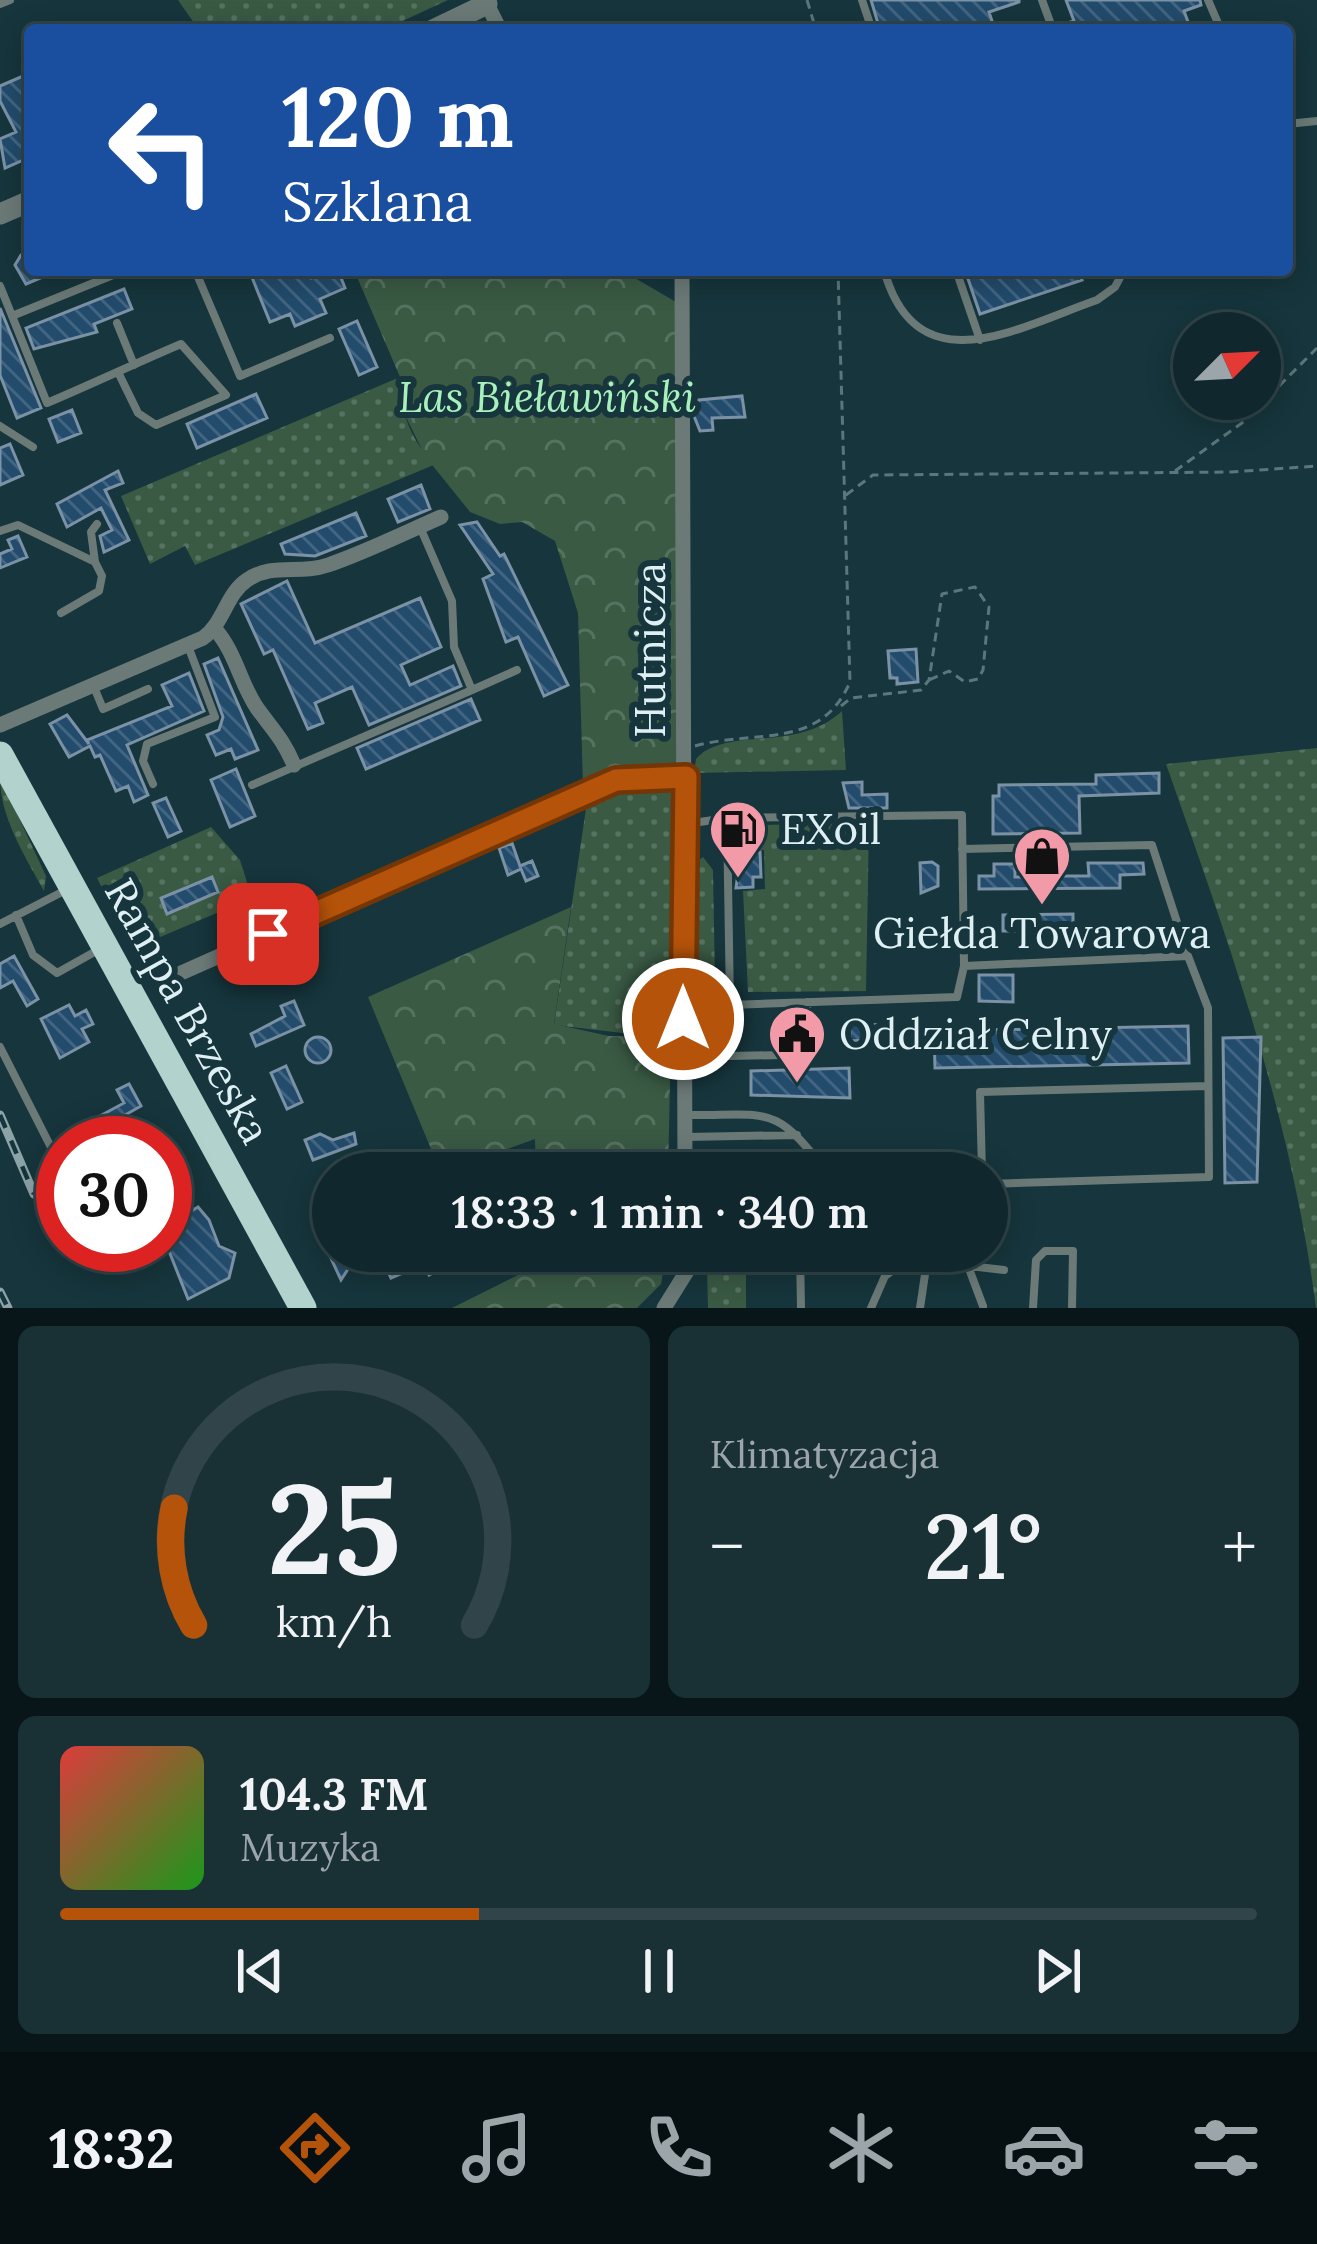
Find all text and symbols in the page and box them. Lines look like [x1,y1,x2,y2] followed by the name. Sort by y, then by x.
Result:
[282,62,514,170] text: 120 m
[84,72,240,228] icon: left
[282,167,472,236] text: Szklana
[1173,312,1281,420] north arrow
[1173,312,1281,420] map controls
[398,370,696,424] park label: Las Bieławiński
[623,562,677,738] street label: Hutnicza
[707,798,769,880] fuel station icon: EXoil
[780,802,881,856] place label: EXoil
[1011,825,1073,907] shop icon: Giełda Towarowa
[93,869,283,1153] street label: Rampa Brzeska
[217,883,319,985] pin
[235,901,301,967] icon: arrive
[873,906,1211,960] place label: Giełda Towarowa
[620,956,746,1082] position arrow
[766,1003,828,1085] public building icon: Oddział Celny
[839,1007,1113,1061] place label: Oddział Celny
[36,1116,192,1272] speed limit sign: 30
[452,1183,868,1240] text: 18:33 · 1 min · 340 m
[710,1429,939,1479] text: Klimatyzacja
[267,1448,401,1608] text: 25
[924,1488,1042,1604] text: 21°
[710,1504,744,1588] text: −
[1222,1504,1257,1588] text: +
[276,1594,392,1649] text: km/h
[240,1765,428,1822] text: 104.3 FM
[240,1822,380,1872] text: Muzyka
[227,1938,293,2004] icon: previous
[626,1938,692,2004] icon: pause
[1025,1938,1091,2004] icon: next
[273,2106,357,2190] icon: directions
[455,2106,539,2190] icon: music
[637,2106,721,2190] icon: phone
[819,2106,903,2190] icon: climate
[1002,2106,1086,2190] icon: car
[1184,2106,1268,2190] icon: filters
[49,2114,174,2183] text: 18:32

